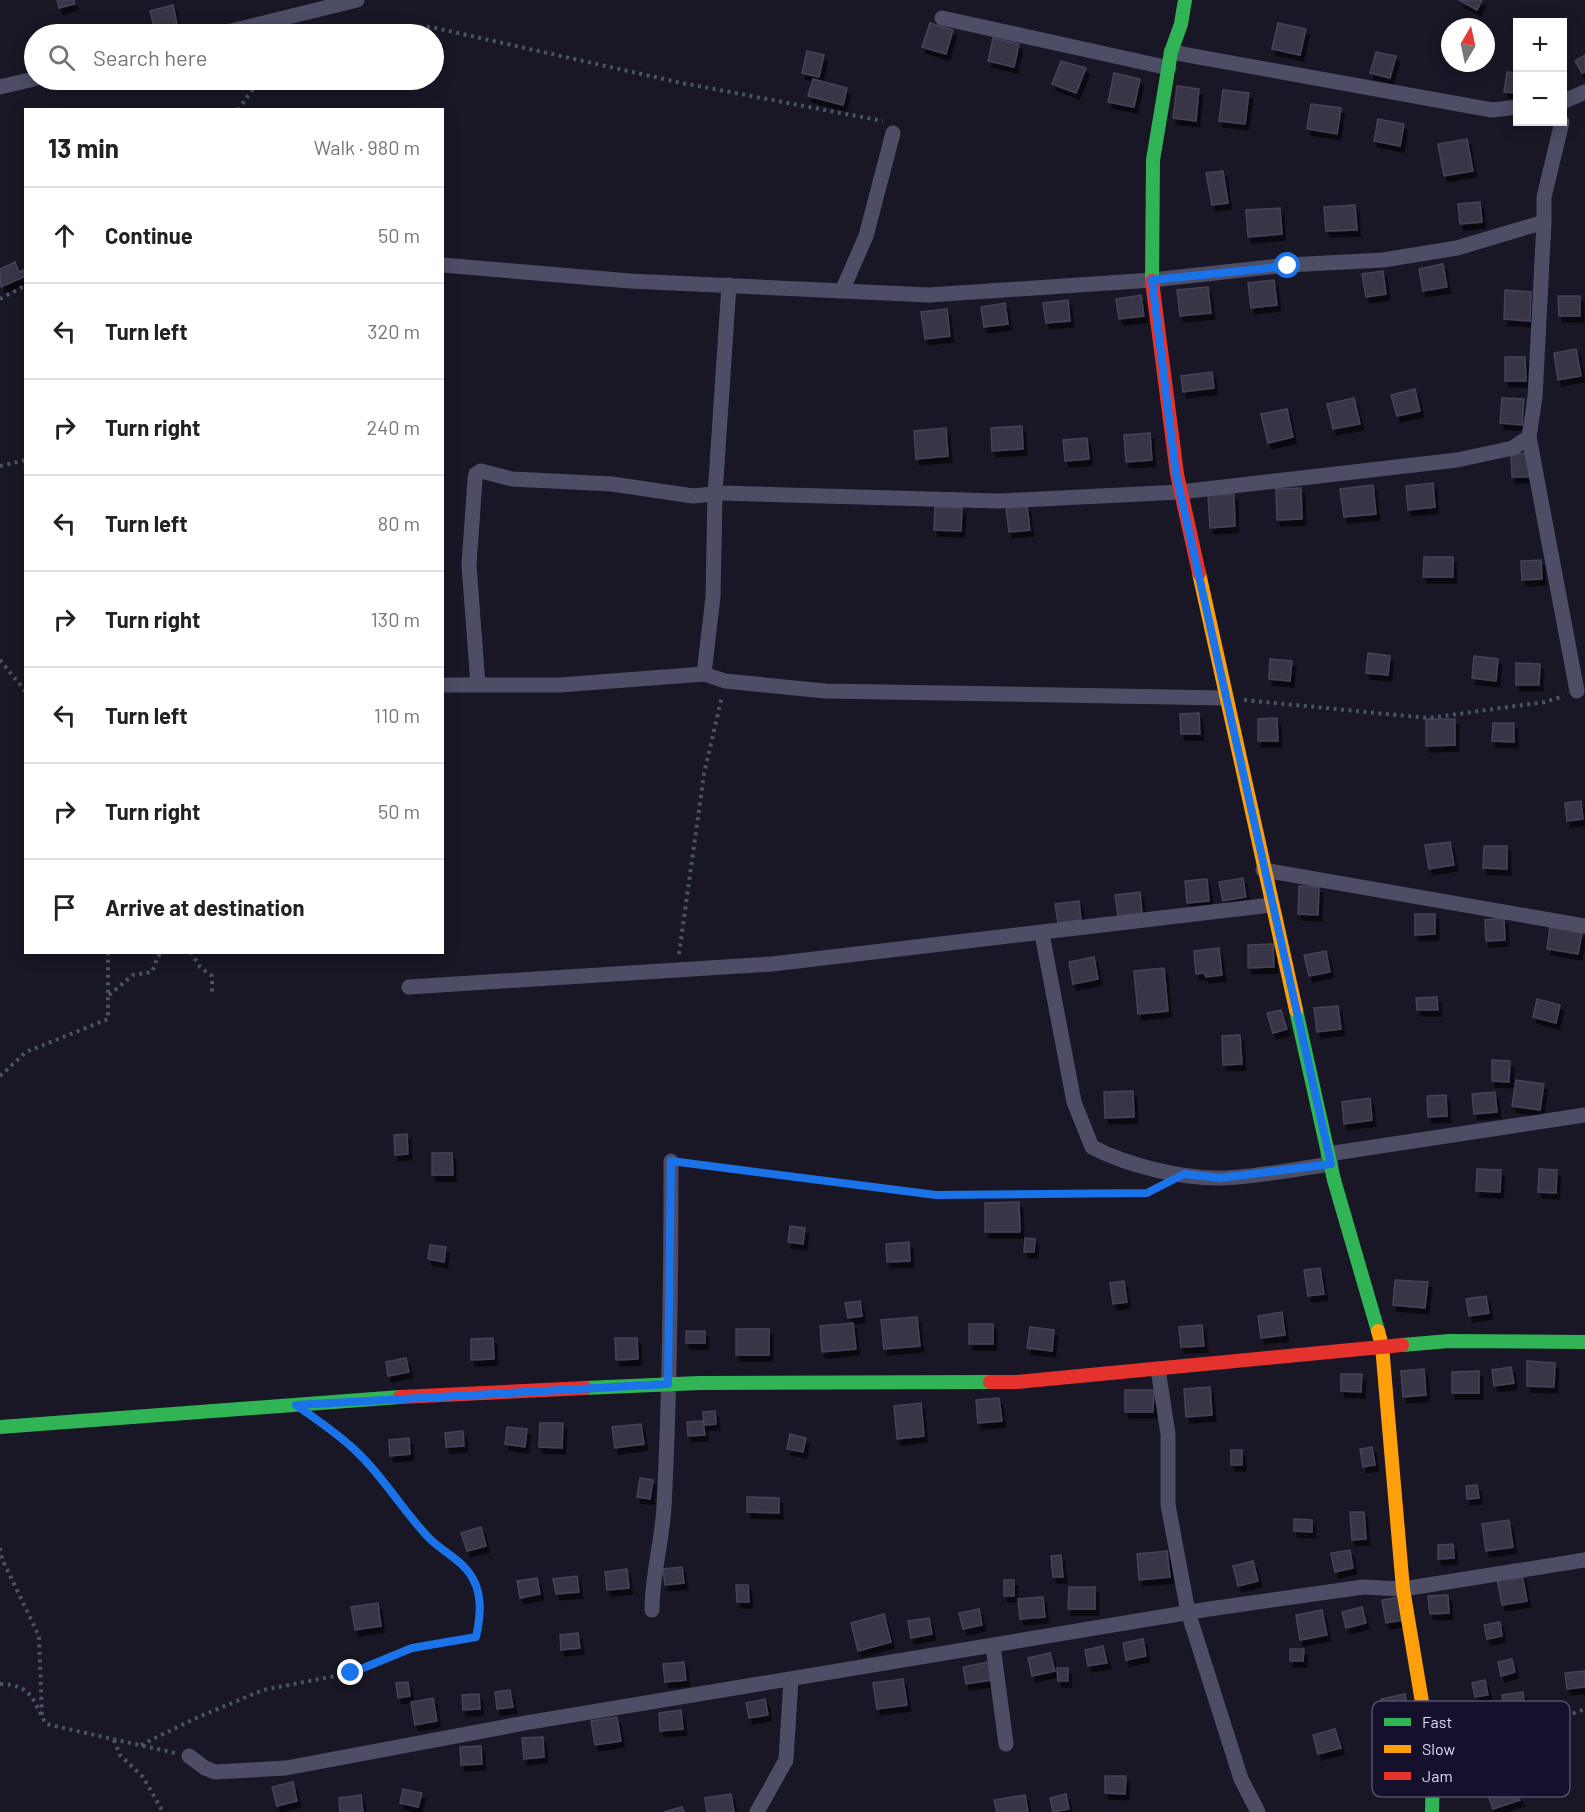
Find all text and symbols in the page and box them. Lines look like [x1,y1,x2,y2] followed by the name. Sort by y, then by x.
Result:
[1441,18,1495,72] north arrow
[1513,18,1567,126] map controls
[1513,18,1567,72] button: +
[24,24,444,90] search box
[45,41,78,74] icon: search
[93,44,207,70] text: Search here
[1513,72,1567,126] button: −
[48,132,119,163] text: 13 min
[314,135,420,159] text: Walk · 980 m
[48,219,81,252] icon: ahead
[105,222,193,248] text: Continue
[378,223,420,247] text: 50 m
[1274,252,1300,278] route start
[48,315,81,348] icon: left
[105,318,188,344] text: Turn left
[367,319,420,343] text: 320 m
[48,411,81,444] icon: right
[105,414,200,440] text: Turn right
[366,415,420,439] text: 240 m
[48,507,81,540] icon: left
[105,510,188,536] text: Turn left
[378,511,420,535] text: 80 m
[48,603,81,636] icon: right
[105,606,200,632] text: Turn right
[371,607,420,631] text: 130 m
[48,699,81,732] icon: left
[105,702,188,728] text: Turn left
[374,703,420,727] text: 110 m
[48,795,81,828] icon: right
[105,798,200,824] text: Turn right
[378,799,420,823] text: 50 m
[48,891,81,924] icon: arrive
[105,894,304,920] text: Arrive at destination
[337,1659,363,1685] route end
[1372,1701,1570,1797] legend
[1422,1712,1452,1731] text: Fast
[1422,1739,1455,1758] text: Slow
[1422,1766,1453,1785] text: Jam

